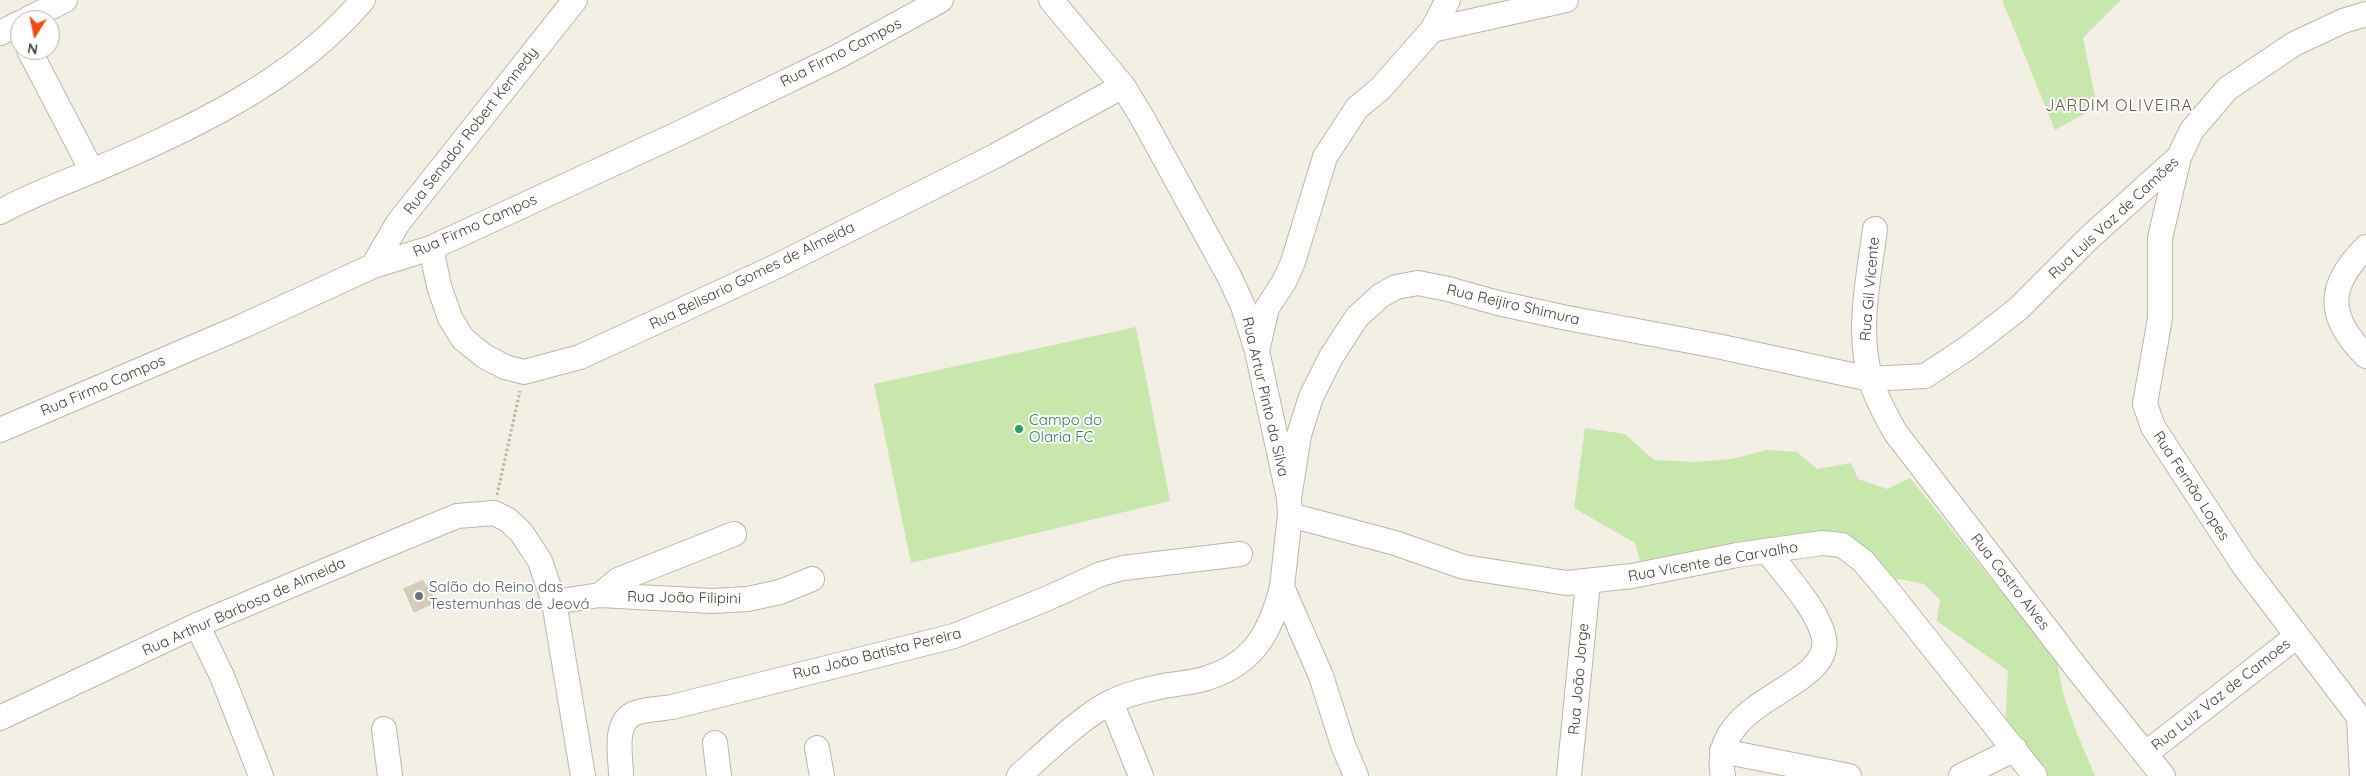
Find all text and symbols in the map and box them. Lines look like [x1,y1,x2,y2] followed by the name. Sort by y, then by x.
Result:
[10,10,60,60] north arrow
[777,15,905,91] street label: Rua Firmo Campos
[26,39,39,59] text: N
[400,44,542,218] street label: Rua Senador Robert Kennedy
[2043,96,2195,116] district label: JARDIM OLIVEIRA
[2045,153,2183,283] street label: Rua Luis Vaz de Camões
[410,191,540,261] street label: Rua Firmo Campos
[646,218,858,334] street label: Rua Belisario Gomes de Almeida
[1856,236,1884,342] street label: Rua Gil Vicente
[1445,281,1581,329] street label: Rua Reijiro Shimura
[1238,315,1292,479] street label: Rua Artur Pinto da Silva
[38,352,168,420] street label: Rua Firmo Campos
[1029,411,1102,446] place label: Campo do Olaria FC
[1013,423,1025,435] marker: Campo do Olaria FC
[2149,428,2233,544] street label: Rua Fernão Lopes
[1967,530,2053,634] street label: Rua Castro Alves
[1627,538,1799,586] street label: Rua Vicente de Carvalho
[140,554,348,660] street label: Rua Arthur Barbosa de Almeida
[429,578,590,613] place label: Salão do Reino das Testemunhas de Jeová
[627,588,741,608] street label: Rua João Filipini
[413,590,425,602] marker: Salão do Reino das Testemunhas de Jeová
[1565,622,1593,736] street label: Rua João Jorge
[791,624,963,684] street label: Rua João Batista Pereira
[2148,635,2294,755] street label: Rua Luiz Vaz de Camoes

